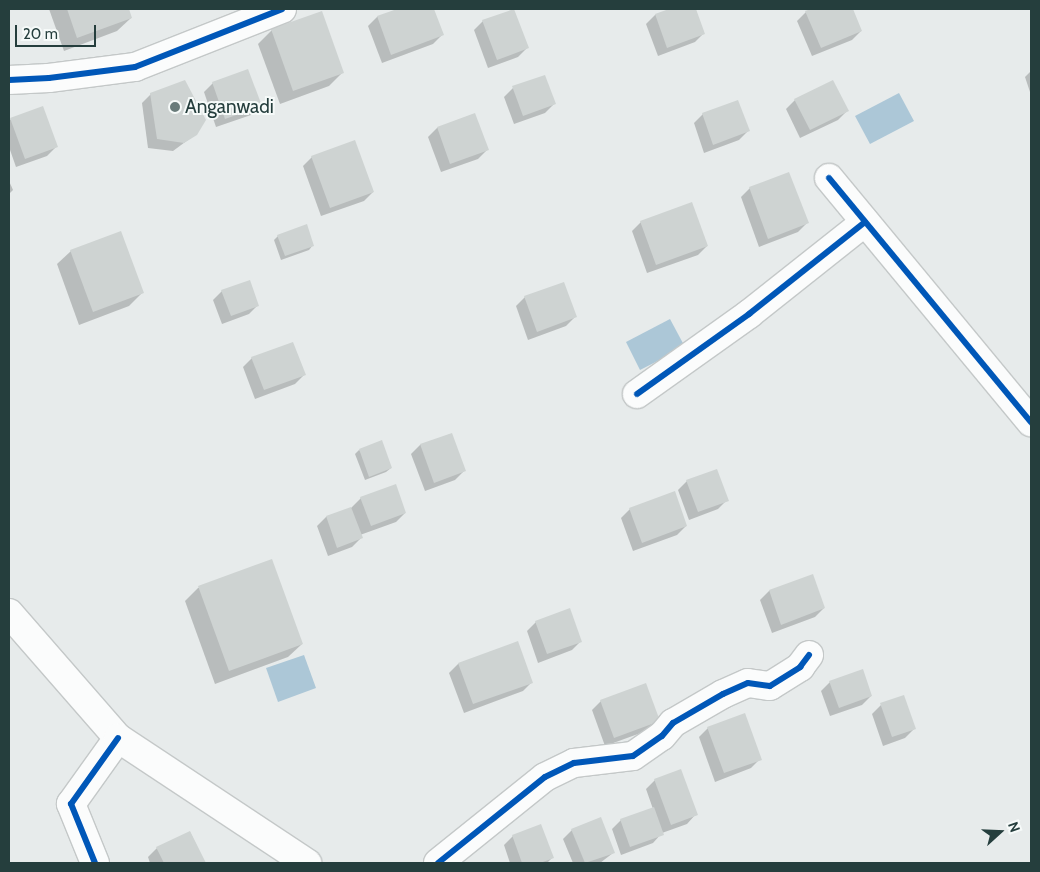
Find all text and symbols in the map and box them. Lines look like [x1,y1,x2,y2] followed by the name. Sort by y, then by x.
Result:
[18,15,99,47] scale bar
[23,25,58,43] text: 20 m
[185,96,274,118] place label: Anganwadi
[169,101,181,113] marker: Anganwadi
[975,807,1025,857] north arrow
[1004,819,1024,835] text: N

